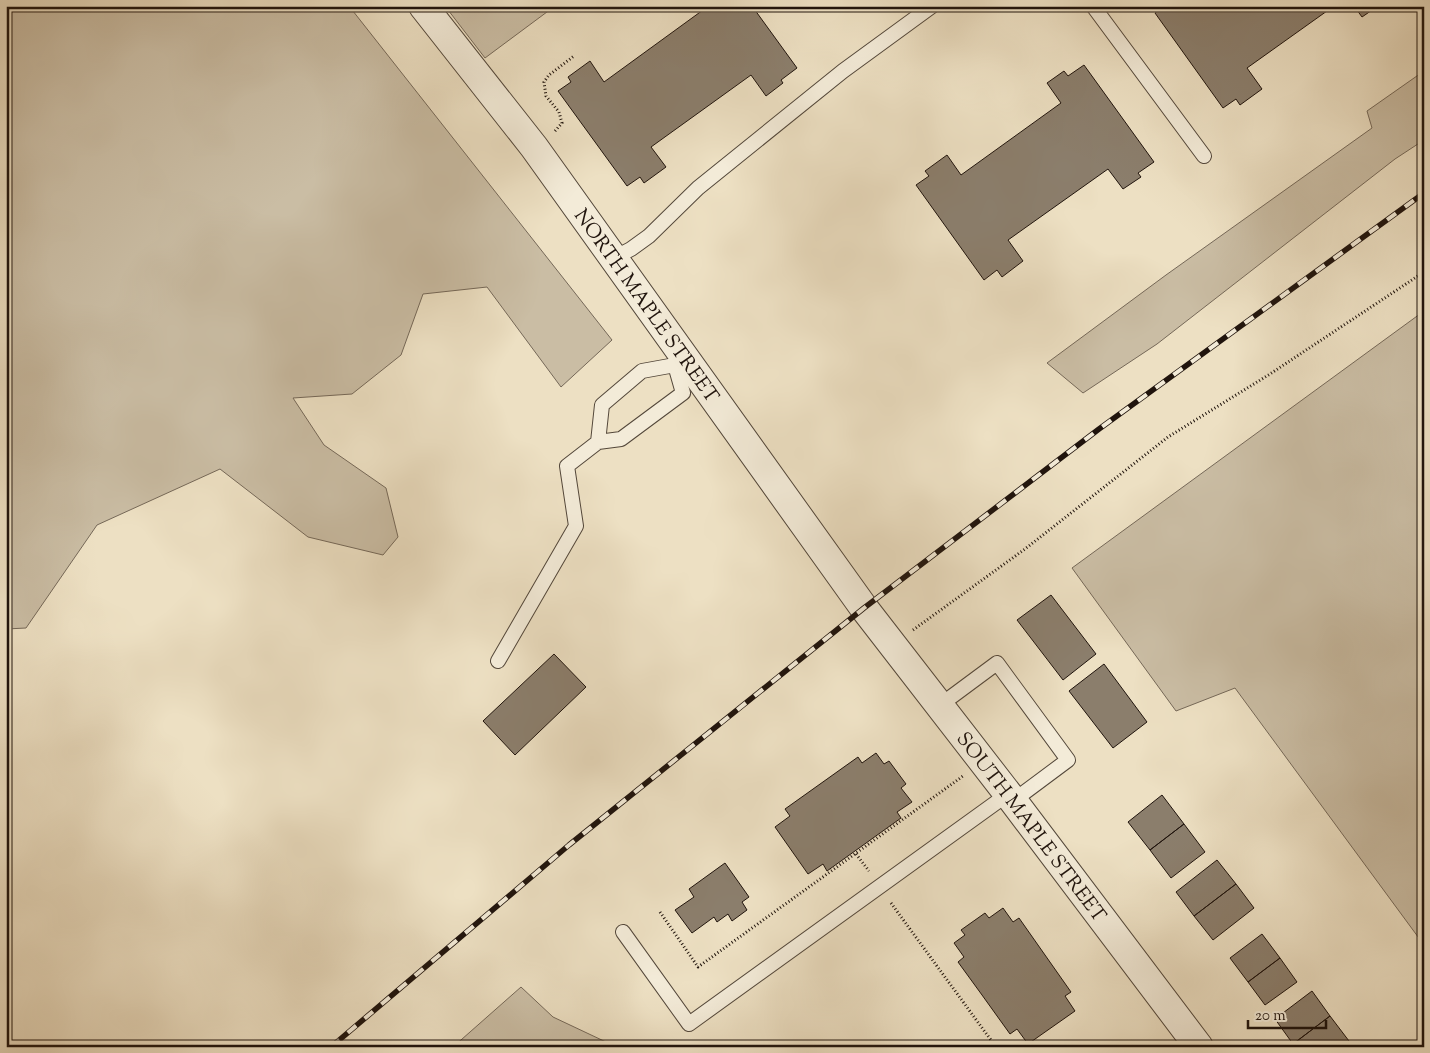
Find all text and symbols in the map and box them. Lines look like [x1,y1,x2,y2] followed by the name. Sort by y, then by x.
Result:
[566,204,725,410] street label: NORTH MAPLE STREET
[948,727,1112,929] street label: SOUTH MAPLE STREET
[1248,998,1325,1030] scale bar
[1255,1006,1286,1027] text: 20 m

